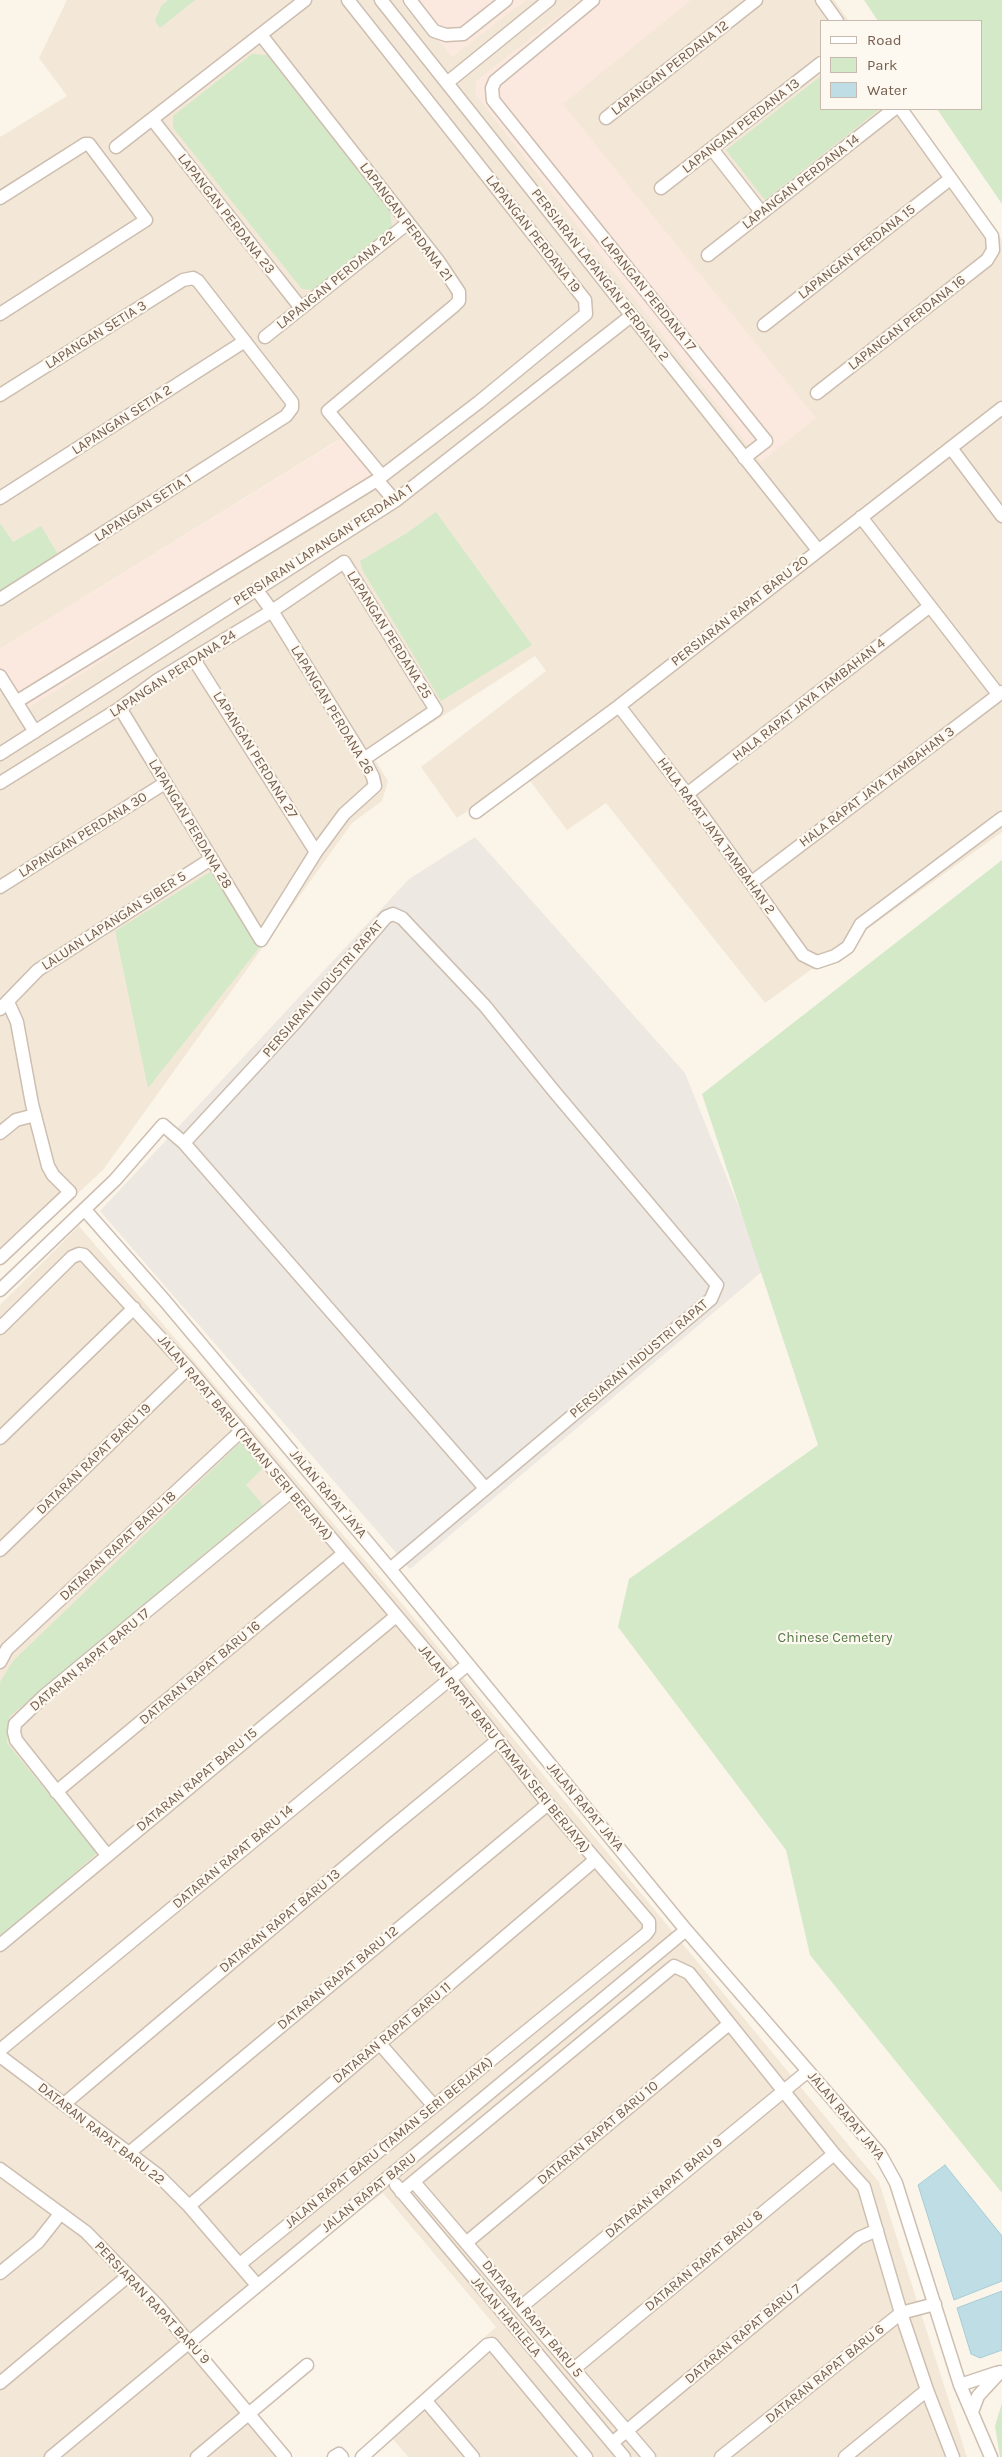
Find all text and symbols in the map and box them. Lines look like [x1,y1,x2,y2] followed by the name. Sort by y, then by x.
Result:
[608,17,732,119] street label: LAPANGAN PERDANA 12
[820,20,982,110] legend
[867,31,902,49] text: Road
[867,56,897,74] text: Park
[679,75,803,177] street label: LAPANGAN PERDANA 13
[867,81,907,99] text: Water
[739,131,863,233] street label: LAPANGAN PERDANA 14
[174,150,278,278] street label: LAPANGAN PERDANA 23
[356,159,456,285] street label: LAPANGAN PERDANA 21
[482,172,584,296] street label: LAPANGAN PERDANA 19
[527,185,673,365] street label: PERSIARAN LAPANGAN PERDANA 2
[795,201,919,303] street label: LAPANGAN PERDANA 15
[273,227,399,333] street label: LAPANGAN PERDANA 22
[596,233,700,355] street label: LAPANGAN PERDANA 17
[845,272,969,374] street label: LAPANGAN PERDANA 16
[42,297,150,373] street label: LAPANGAN SETIA 3
[69,381,175,459] street label: LAPANGAN SETIA 2
[91,470,195,546] street label: LAPANGAN SETIA 1
[230,481,416,609] street label: PERSIARAN LAPANGAN PERDANA 1
[668,552,812,670] street label: PERSIARAN RAPAT BARU 20
[343,568,435,702] street label: LAPANGAN PERDANA 25
[106,627,240,721] street label: LAPANGAN PERDANA 24
[729,635,889,765] street label: HALA RAPAT JAYA TAMBAHAN 4
[287,642,377,778] street label: LAPANGAN PERDANA 26
[209,688,301,822] street label: LAPANGAN PERDANA 27
[796,723,958,851] street label: HALA RAPAT JAYA TAMBAHAN 3
[653,754,779,918] street label: HALA RAPAT JAYA TAMBAHAN 2
[145,756,235,892] street label: LAPANGAN PERDANA 28
[16,789,150,881] street label: LAPANGAN PERDANA 30
[38,868,190,974] street label: LALUAN LAPANGAN SIBER 5
[259,917,387,1061] street label: PERSIARAN INDUSTRI RAPAT
[566,1296,712,1422] street label: PERSIARAN INDUSTRI RAPAT
[154,1332,336,1544] street label: JALAN RAPAT BARU (TAMAN SERI BERJAYA)
[33,1400,155,1518] street label: DATARAN RAPAT BARU 19
[286,1446,370,1542] street label: JALAN RAPAT JAYA
[56,1488,180,1604] street label: DATARAN RAPAT BARU 18
[27,1605,153,1715] street label: DATARAN RAPAT BARU 17
[136,1617,264,1729] street label: DATARAN RAPAT BARU 16
[778,1630,892,1646] park label: Chinese Cemetery
[415,1641,593,1857] street label: JALAN RAPAT BARU (TAMAN SERI BERJAYA)
[133,1725,261,1835] street label: DATARAN RAPAT BARU 15
[543,1759,627,1855] street label: JALAN RAPAT JAYA
[169,1802,297,1912] street label: DATARAN RAPAT BARU 14
[216,1865,344,1977] street label: DATARAN RAPAT BARU 13
[274,1922,402,2034] street label: DATARAN RAPAT BARU 12
[329,1979,455,2087] street label: DATARAN RAPAT BARU 11
[281,2054,497,2232] street label: JALAN RAPAT BARU (TAMAN SERI BERJAYA)
[804,2068,888,2164] street label: JALAN RAPAT JAYA
[534,2077,662,2189] street label: DATARAN RAPAT BARU 10
[34,2079,168,2189] street label: DATARAN RAPAT BARU 22
[602,2134,726,2242] street label: DATARAN RAPAT BARU 9
[318,2150,420,2236] street label: JALAN RAPAT BARU
[642,2207,766,2315] street label: DATARAN RAPAT BARU 8
[91,2238,213,2368] street label: PERSIARAN RAPAT BARU 9
[478,2257,586,2381] street label: DATARAN RAPAT BARU 5
[467,2273,545,2361] street label: JALAN HARILELA
[681,2280,805,2388] street label: DATARAN RAPAT BARU 7
[762,2321,888,2427] street label: DATARAN RAPAT BARU 6

